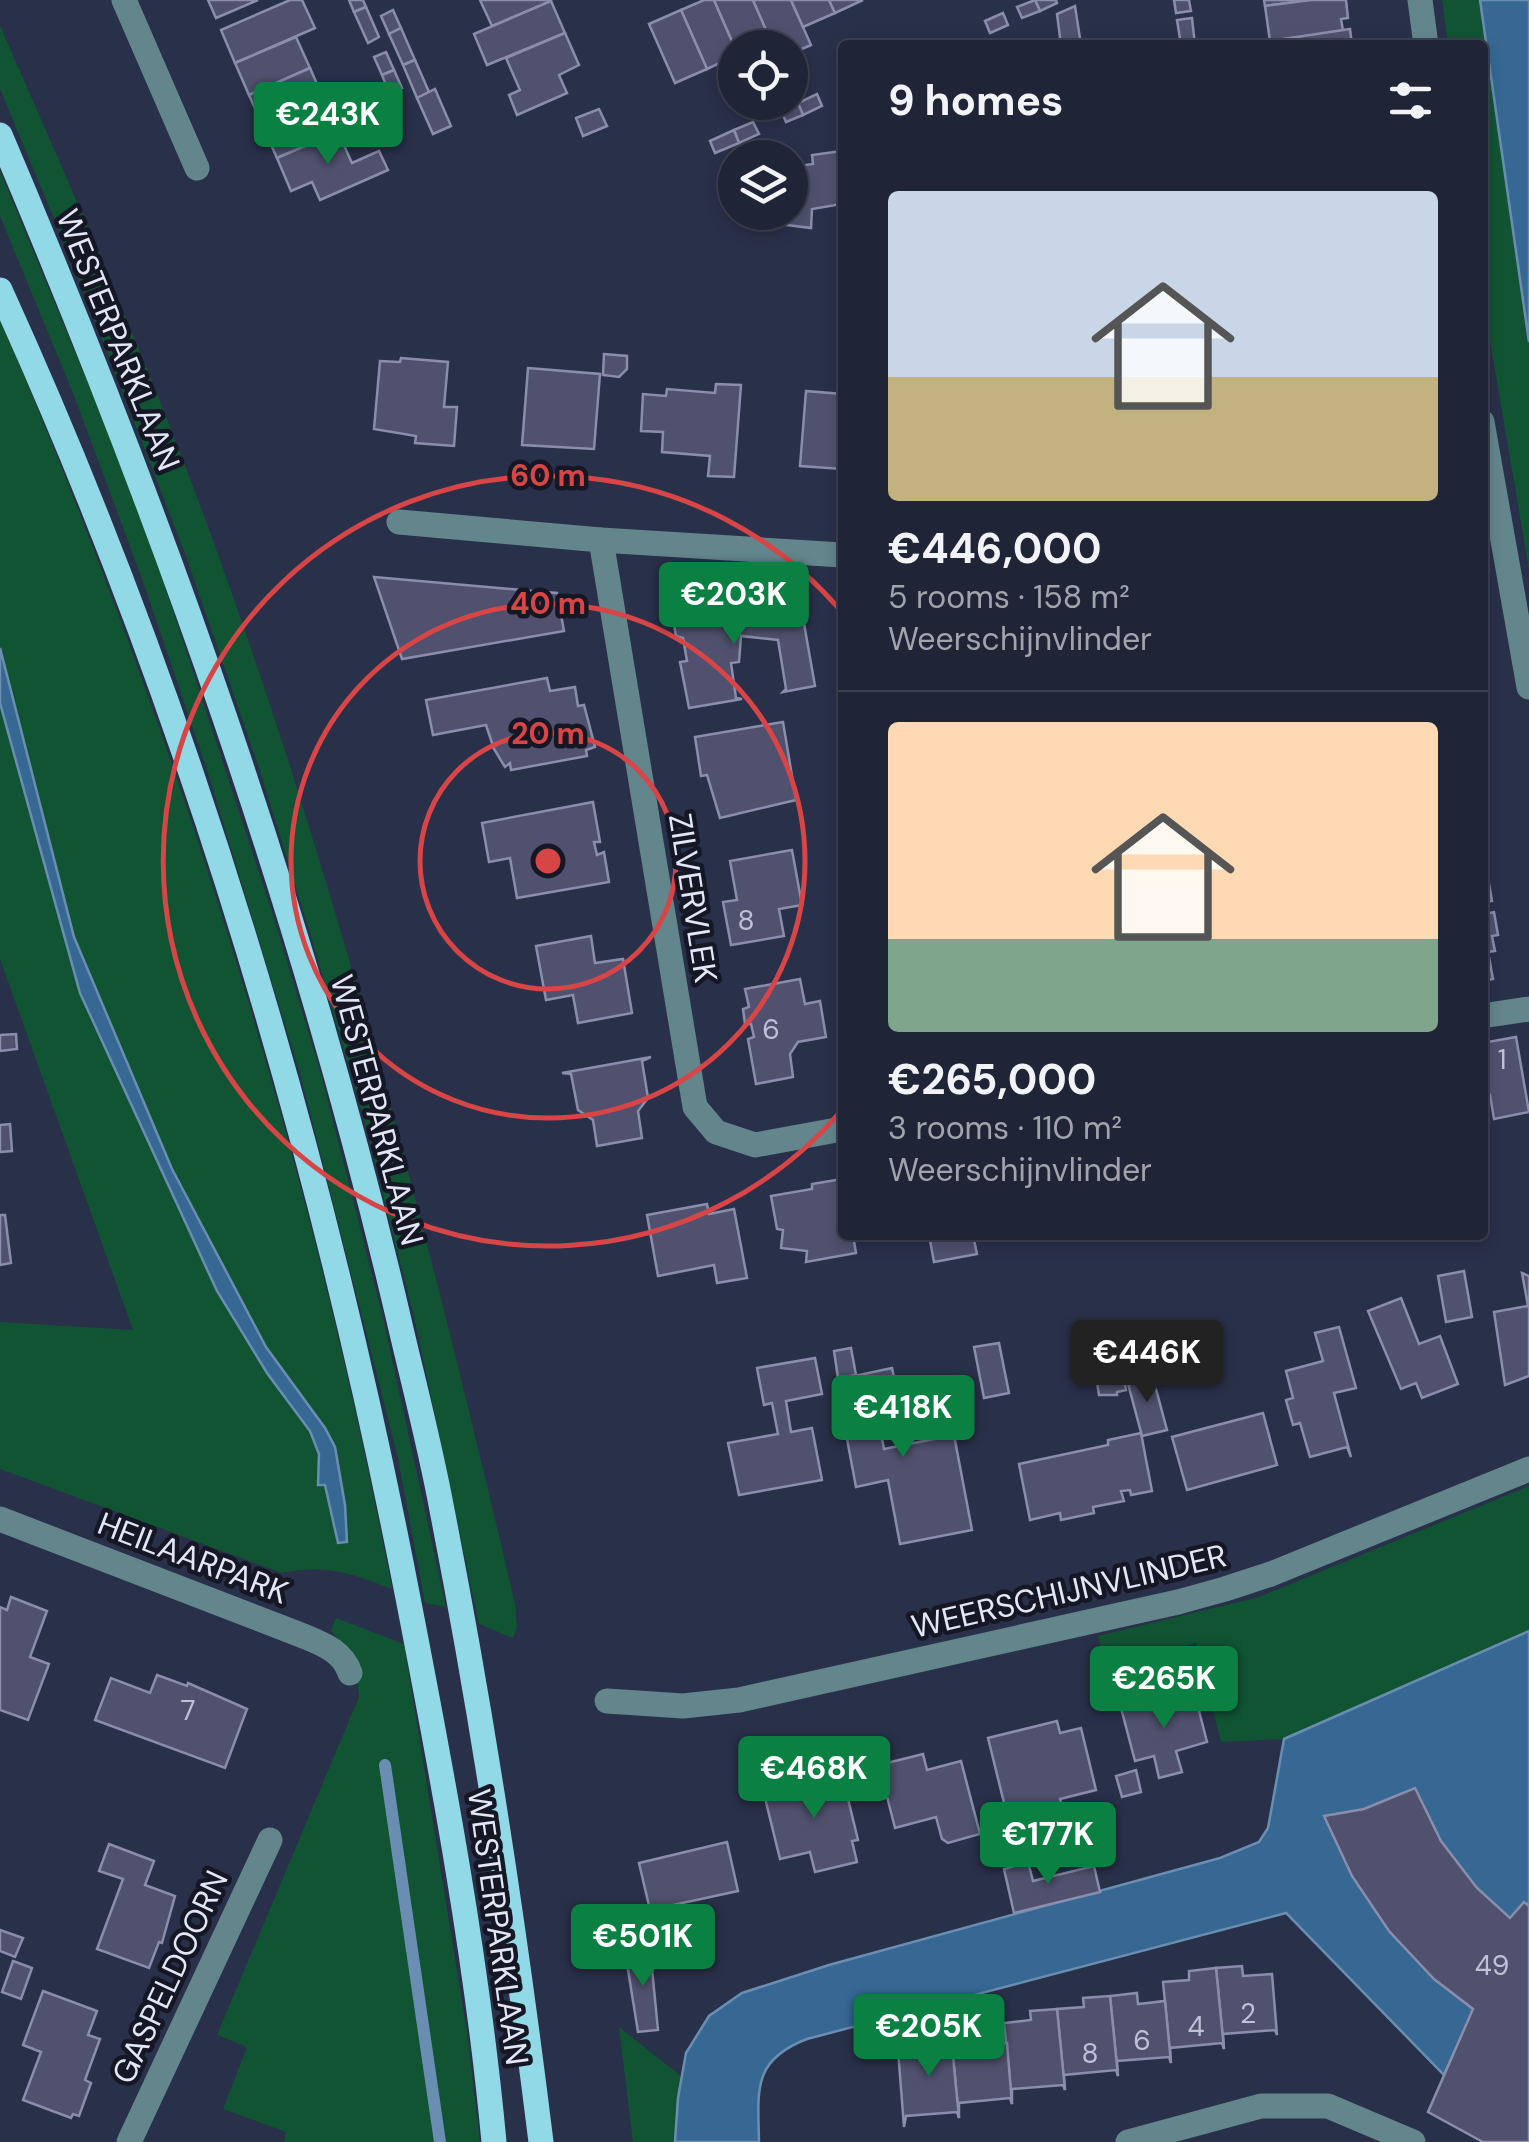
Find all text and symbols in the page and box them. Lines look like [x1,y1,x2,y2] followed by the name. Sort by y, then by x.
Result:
[718,30,808,230] map controls
[718,30,808,120] button: locate
[888,73,1063,128] text: 9 homes
[1383,73,1438,128] icon: filters
[258,82,398,167] pin: €243K
[276,93,380,135] text: €243K
[718,140,808,230] button: layers
[46,203,190,477] street label: WESTERPARKLAAN
[1073,256,1253,436] icon: home
[510,456,586,495] text: 60 m
[888,521,1101,576] text: €446,000
[664,562,804,647] pin: €203K
[681,573,787,615] text: €203K
[888,576,1130,618] text: 5 rooms · 158 m²
[510,584,586,623] text: 40 m
[888,618,1152,660] text: Weerschijnvlinder
[511,714,585,753] text: 20 m
[1073,787,1253,967] icon: home
[659,811,727,985] street label: ZILVERVLEK
[530,843,566,879] centre of rings
[737,902,755,939] house number: 8
[321,970,433,1250] street label: WESTERPARKLAAN
[762,1011,780,1048] house number: 6
[1498,1041,1506,1078] house number: 1
[888,1052,1096,1107] text: €265,000
[888,1107,1122,1149] text: 3 rooms · 110 m²
[888,1149,1152,1191] text: Weerschijnvlinder
[1077,1320,1217,1405] pin: €446K
[1093,1331,1201,1373] text: €446K
[833,1375,973,1460] pin: €418K
[854,1386,952,1428] text: €418K
[92,1502,294,1614] street label: HEILAARPARK
[907,1534,1231,1648] street label: WEERSCHIJNVLINDER
[1094,1646,1234,1731] pin: €265K
[1112,1657,1216,1699] text: €265K
[181,1692,195,1729] house number: 7
[744,1736,884,1821] pin: €468K
[760,1747,868,1789] text: €468K
[458,1786,538,2068] street label: WESTERPARKLAAN
[978,1802,1118,1887] pin: €177K
[1002,1813,1094,1855] text: €177K
[102,1864,238,2090] street label: GASPELDOORN
[573,1904,713,1989] pin: €501K
[593,1915,693,1957] text: €501K
[1475,1947,1509,1984] house number: 49
[859,1994,999,2079] pin: €205K
[1240,1995,1256,2032] house number: 2
[876,2005,982,2047] text: €205K
[1188,2008,1205,2045] house number: 4
[1133,2022,1151,2059] house number: 6
[1081,2035,1099,2072] house number: 8

